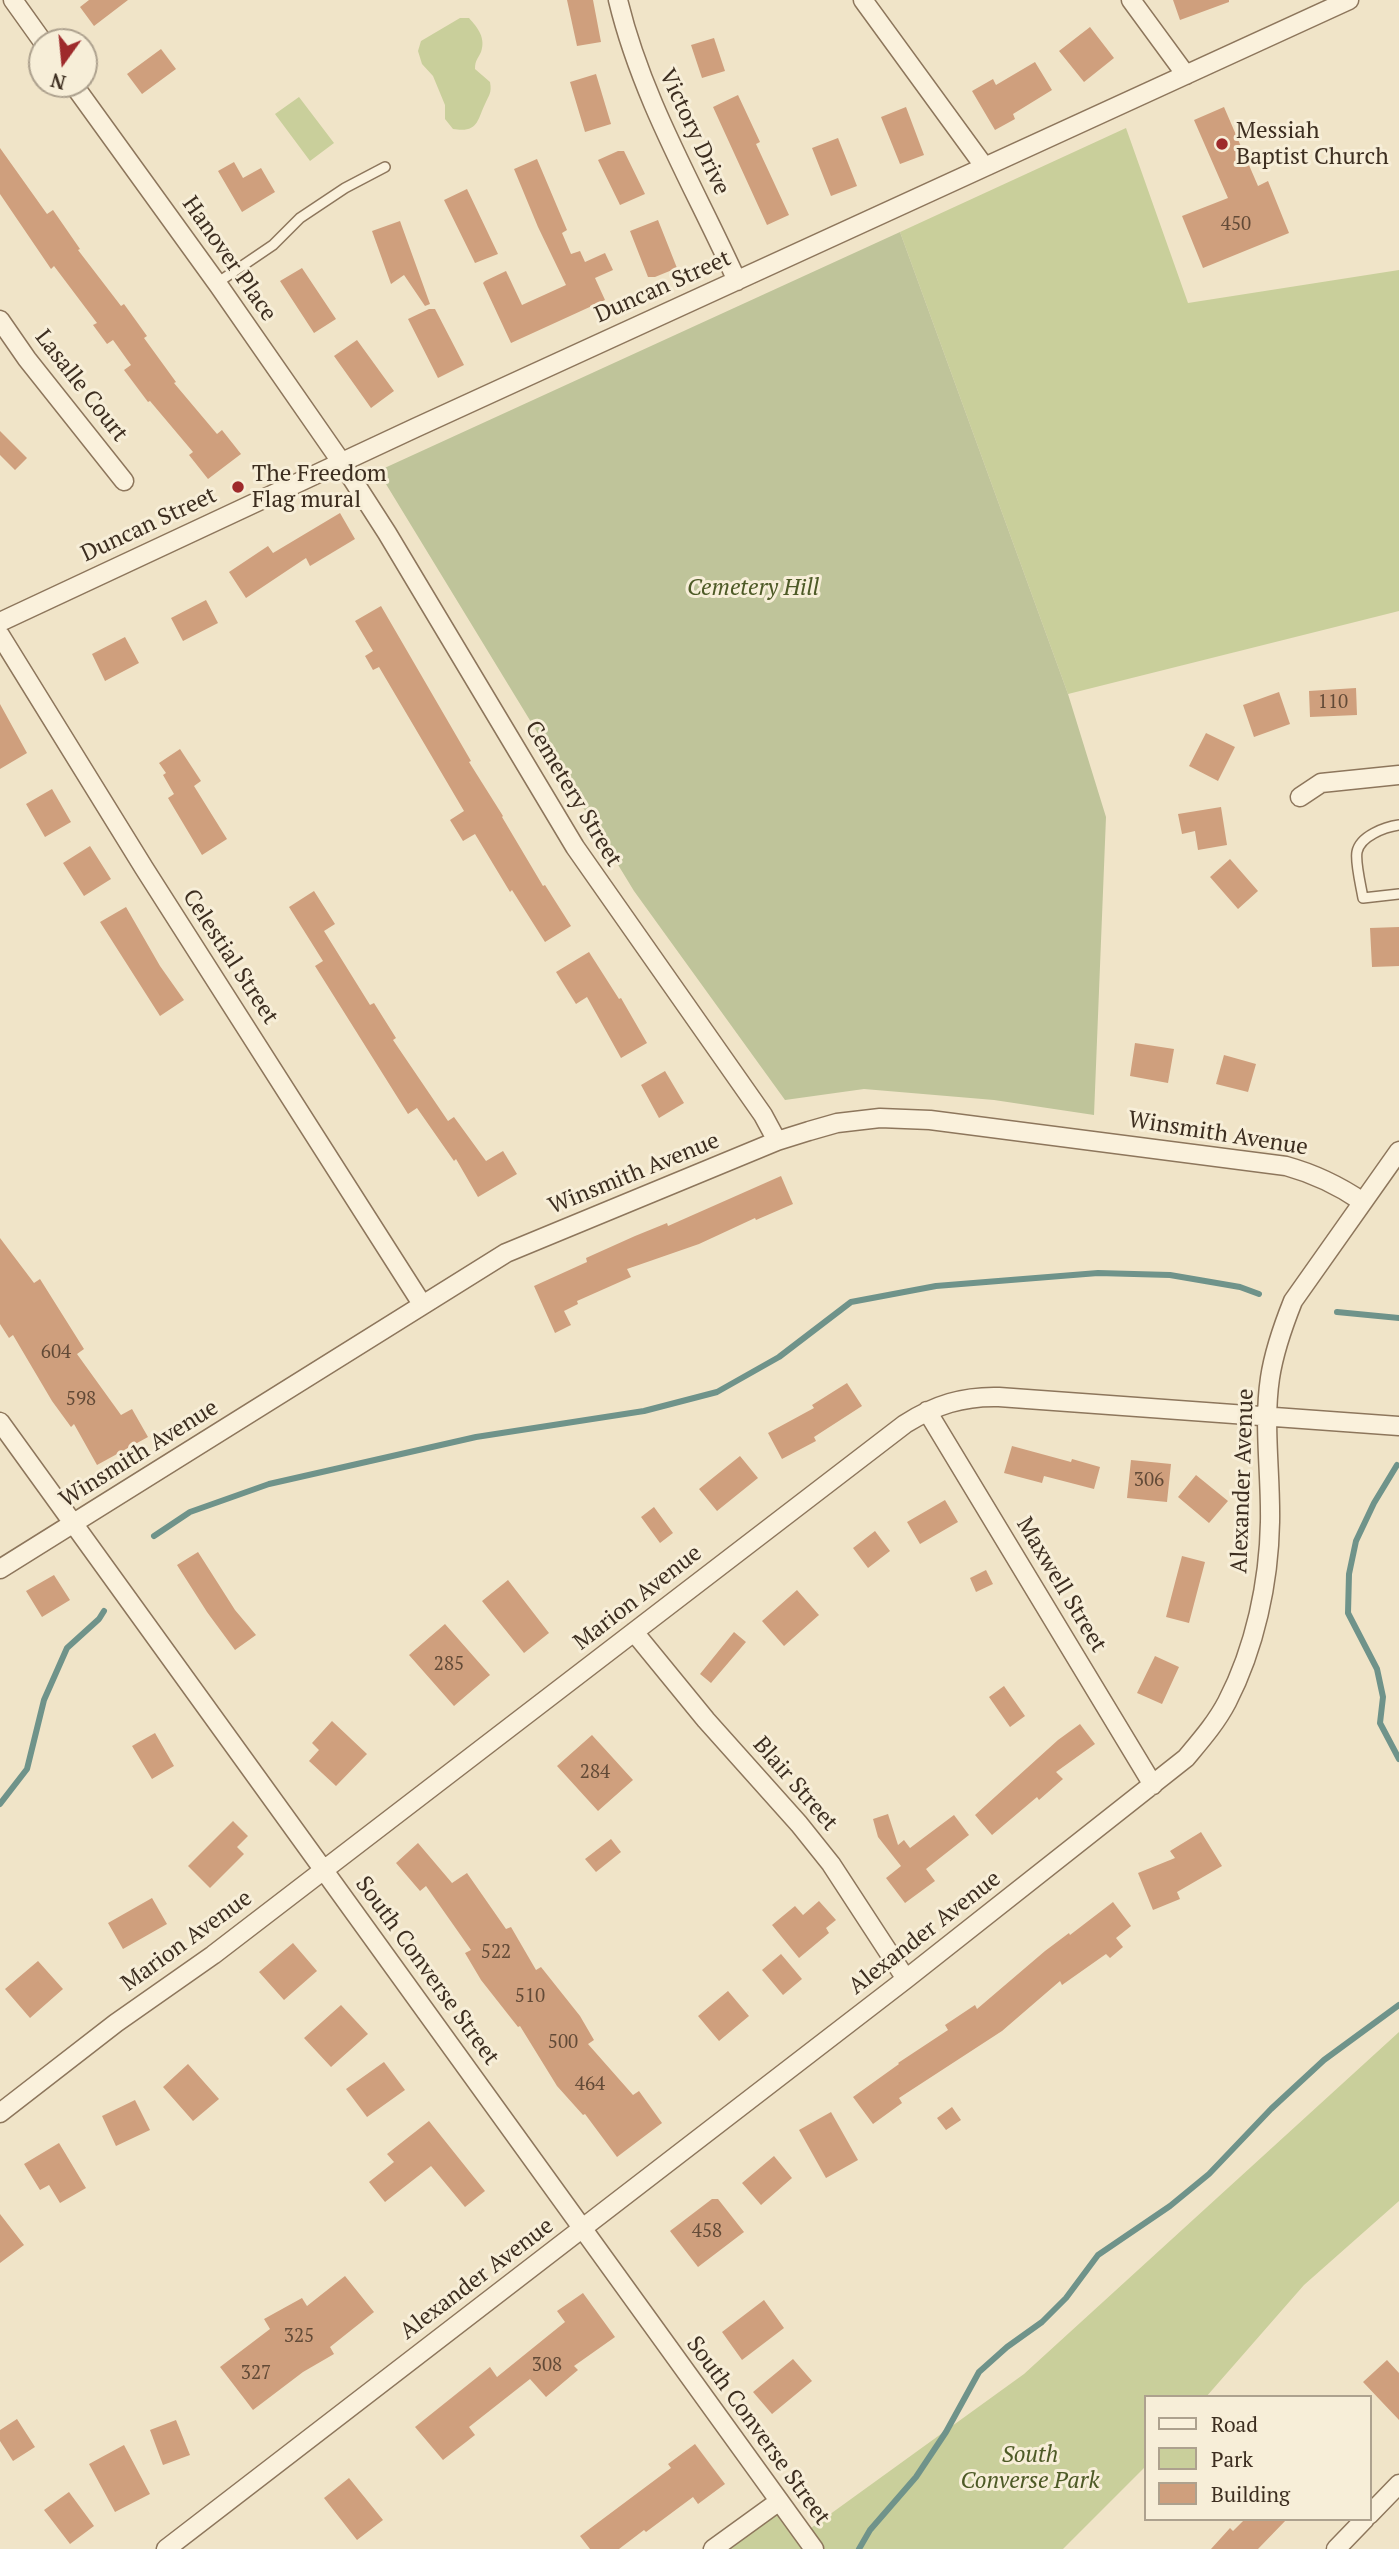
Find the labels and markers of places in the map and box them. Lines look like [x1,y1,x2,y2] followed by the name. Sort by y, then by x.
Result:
[1236,117,1389,171] place label: Messiah Baptist Church
[1214,136,1230,152] marker: Messiah Baptist Church
[252,460,387,514] place label: The Freedom Flag mural
[230,479,246,495] marker: The Freedom Flag mural

